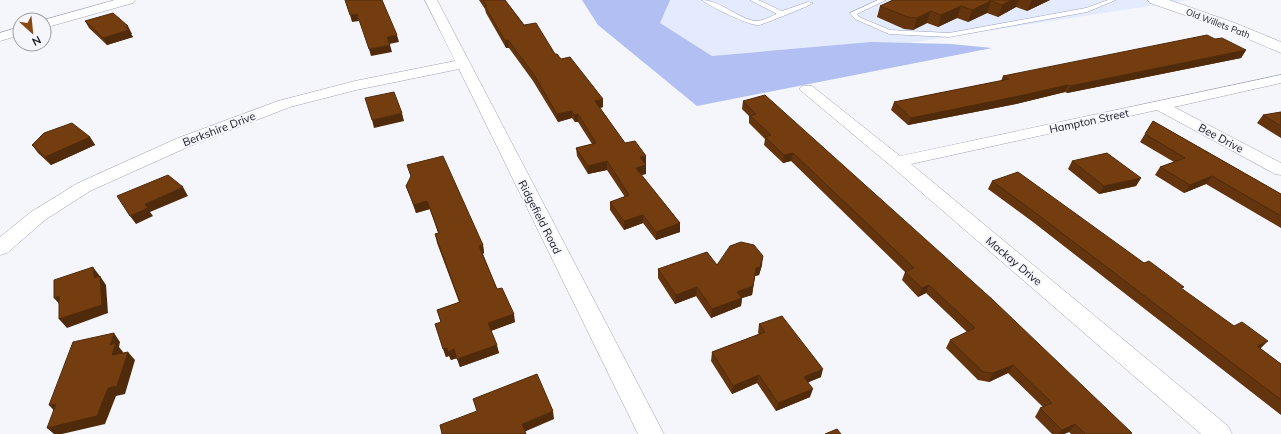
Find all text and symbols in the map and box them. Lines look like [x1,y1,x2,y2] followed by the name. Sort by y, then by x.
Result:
[1184,6,1252,40] street label: Old Willets Path
[12,12,52,52] north arrow
[30,33,43,49] text: N
[1048,106,1130,136] street label: Hampton Street
[181,109,257,149] street label: Berkshire Drive
[1196,120,1246,156] street label: Bee Drive
[515,178,565,256] street label: Ridgefield Road
[983,233,1045,289] street label: Mackay Drive

